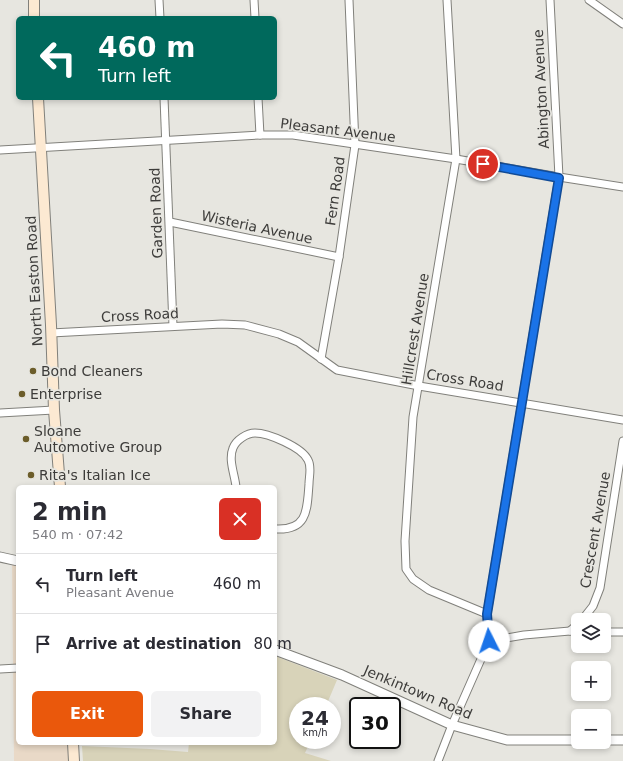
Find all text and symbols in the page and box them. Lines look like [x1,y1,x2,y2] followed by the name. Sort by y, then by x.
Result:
[530,29,552,149] street label: Abington Avenue
[98,31,195,64] text: 460 m
[32,32,84,84] icon: left
[98,65,171,86] text: Turn left
[279,115,397,145] street label: Pleasant Avenue
[466,147,500,181] pin
[472,153,494,175] icon: arrive
[322,155,348,227] street label: Fern Road
[146,167,166,259] street label: Garden Road
[200,207,314,247] street label: Wisteria Avenue
[23,215,45,347] street label: North Easton Road
[398,272,432,386] street label: Hillcrest Avenue
[101,305,179,325] street label: Cross Road
[41,363,143,379] place label: Bond Cleaners
[28,366,38,376] marker: Bond Cleaners
[425,366,505,394] street label: Cross Road
[30,386,102,402] place label: Enterprise
[17,389,27,399] marker: Enterprise
[34,423,162,455] place label: Sloane Automotive Group
[21,434,31,444] marker: Sloane Automotive Group
[39,467,151,483] place label: Rita's Italian Ice
[26,470,36,480] marker: Rita's Italian Ice
[577,470,613,590] street label: Crescent Avenue
[32,498,107,526] text: 2 min
[219,498,261,540] button: close
[32,527,123,542] text: 540 m · 07:42
[66,567,138,585] text: Turn left
[32,573,54,595] icon: left
[213,575,261,593] text: 460 m
[66,585,174,600] text: Pleasant Avenue
[571,613,611,749] map controls
[571,613,611,653] button: layers
[468,620,510,662] position arrow
[32,633,54,655] icon: arrive
[66,635,241,653] text: Arrive at destination
[253,635,292,653] text: 80 m
[360,661,475,722] street label: Jenkintown Road
[571,661,611,701] button: +
[32,691,143,737] button: Exit
[151,691,261,737] button: Share
[349,697,401,749] speed limit sign: 30
[301,706,329,730] text: 24
[571,709,611,749] button: −
[302,727,328,738] text: km/h

